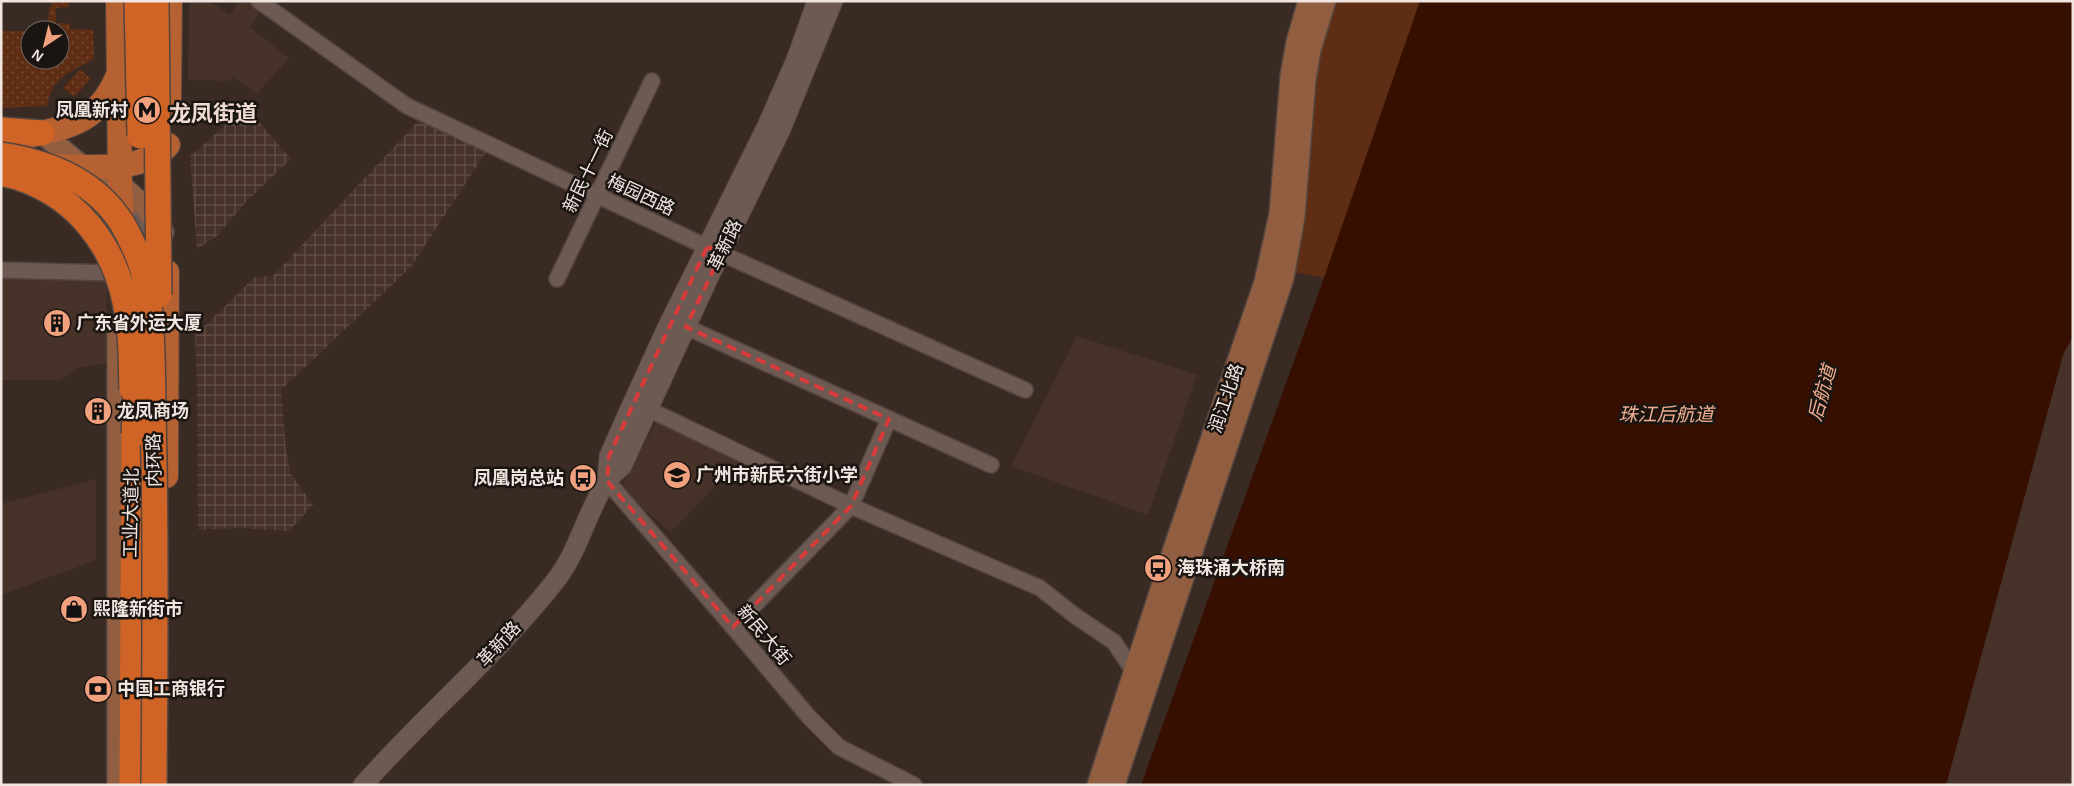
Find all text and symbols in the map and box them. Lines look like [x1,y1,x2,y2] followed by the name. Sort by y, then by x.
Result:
[20,20,70,70] north arrow
[29,46,46,65] text: N
[132,95,162,125] metro station icon: 凤凰新村
[56,100,128,120] place label: 凤凰新村
[169,101,257,126] district label: 龙凤街道
[559,126,617,216] street label: 新民十一街
[604,171,678,219] street label: 梅园西路
[704,216,746,274] street label: 革新路
[42,308,72,338] building icon: 广东省外运大厦
[76,313,202,333] place label: 广东省外运大厦
[1804,360,1841,423] water label: 后航道
[1205,361,1247,435] street label: 润江北路
[83,396,113,426] building icon: 龙凤商场
[117,401,189,421] place label: 龙凤商场
[1618,404,1716,425] water label: 珠江后航道
[144,433,164,487] street label: 内环路
[662,460,692,490] school or university icon: 广州市新民六街小学
[568,463,598,493] bus stop icon: 凤凰岗总站
[696,465,858,485] place label: 广州市新民六街小学
[120,468,142,558] street label: 工业大道北
[474,468,564,488] place label: 凤凰岗总站
[1143,553,1173,583] bus stop icon: 海珠涌大桥南
[1177,558,1285,578] place label: 海珠涌大桥南
[59,594,89,624] shop icon: 熙隆新街市
[93,599,183,619] place label: 熙隆新街市
[733,601,795,669] street label: 新民大街
[473,617,525,671] street label: 革新路
[83,674,113,704] bank icon: 中国工商银行
[117,678,225,699] place label: 中国工商银行

